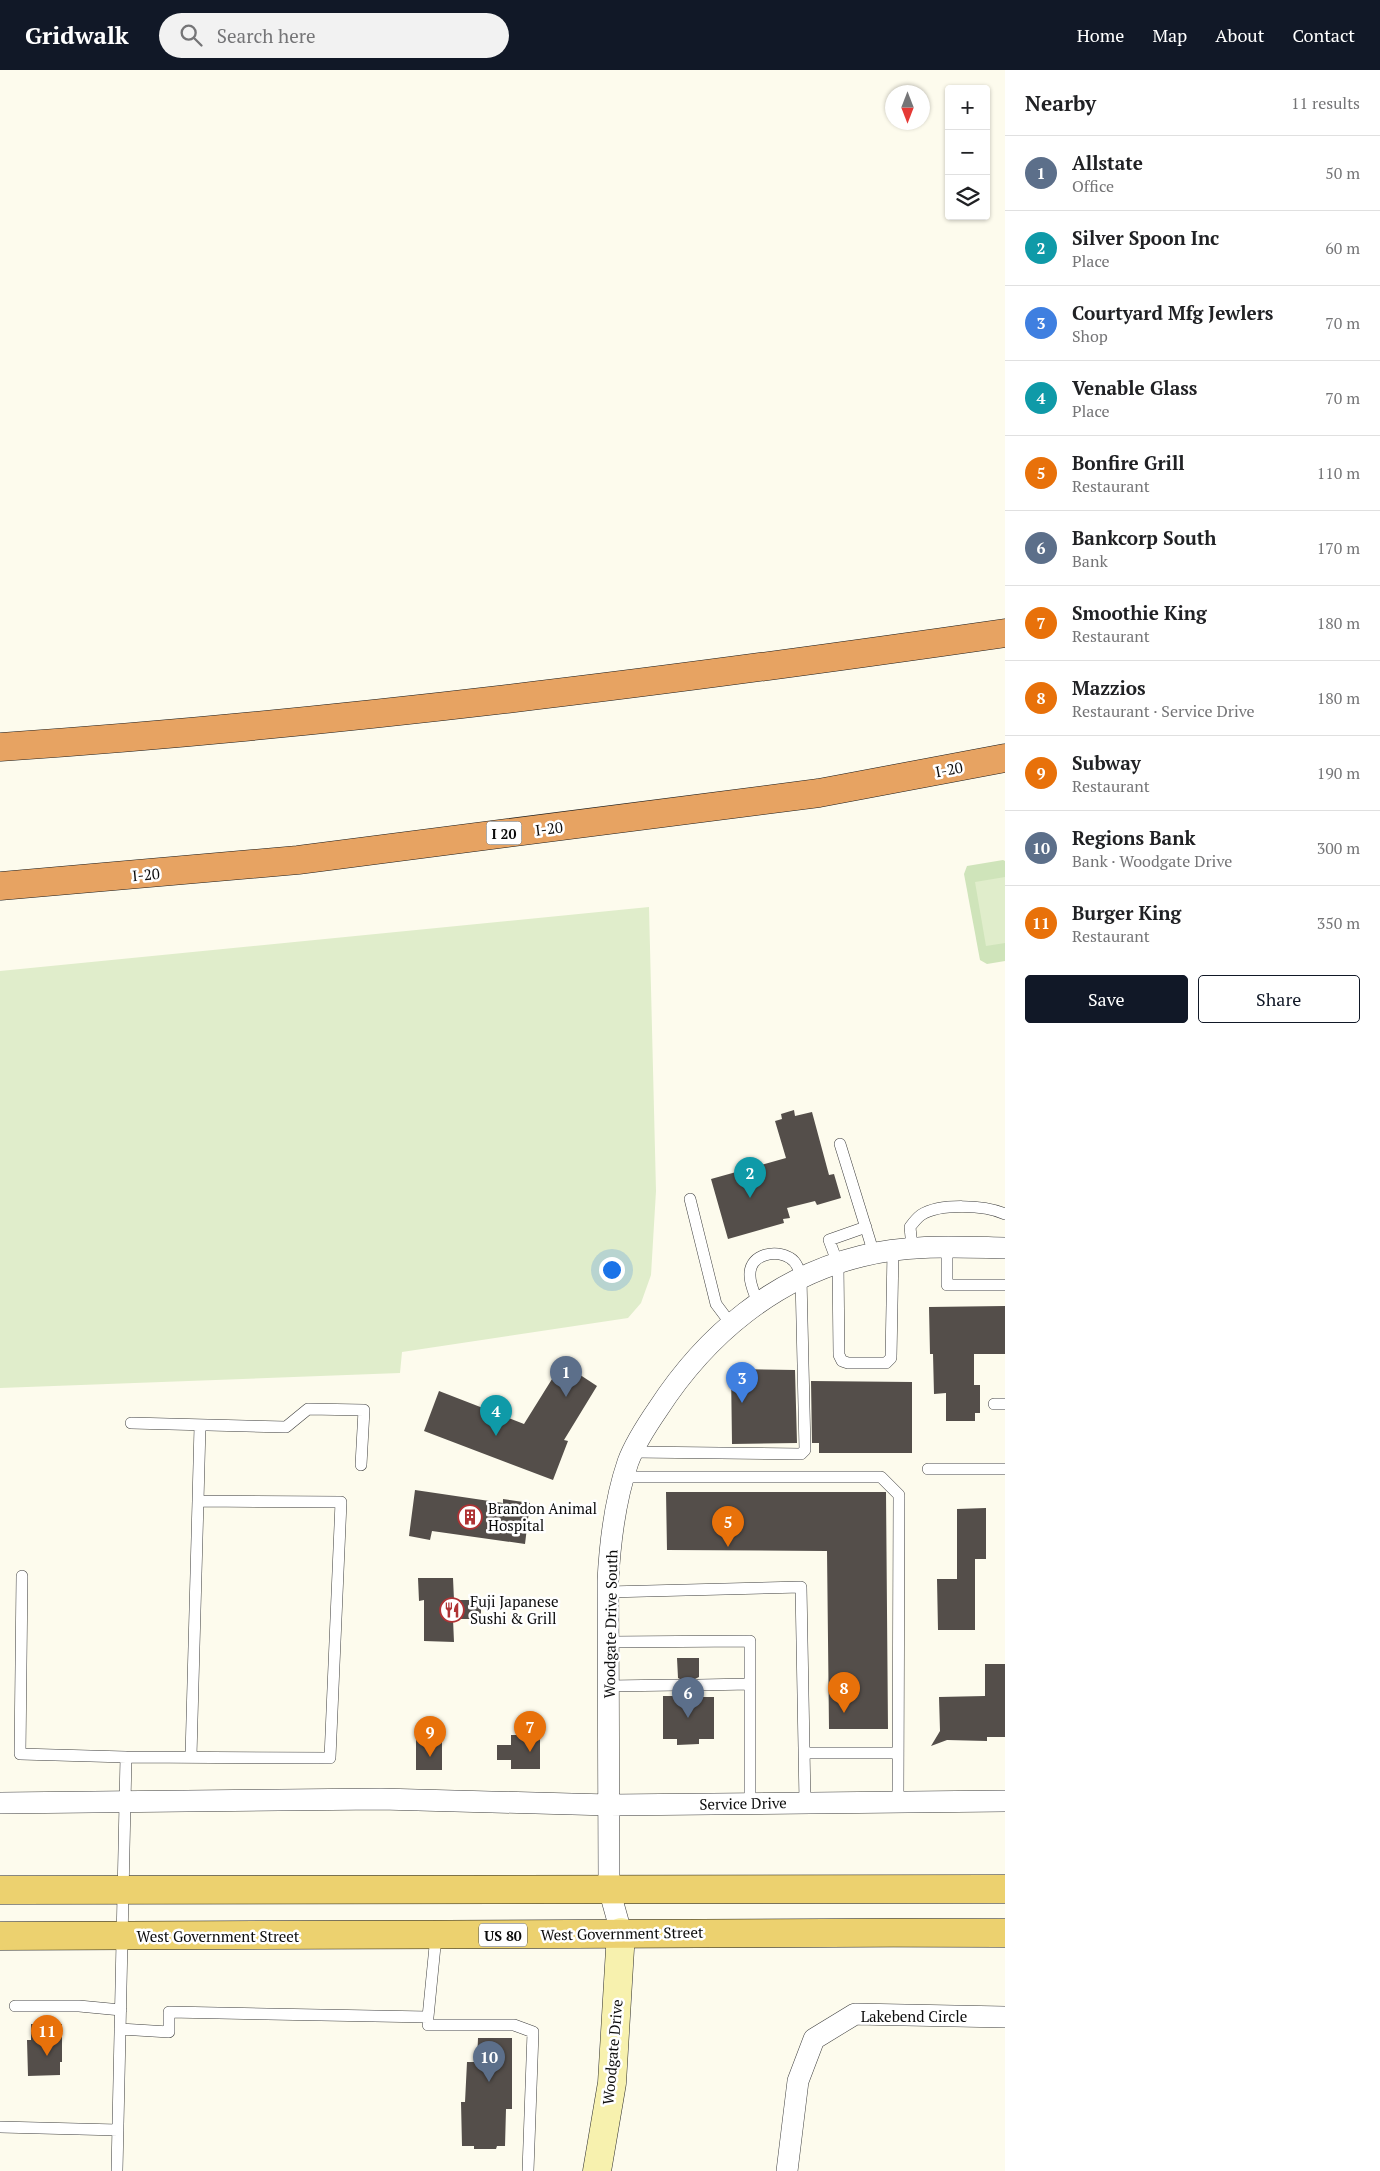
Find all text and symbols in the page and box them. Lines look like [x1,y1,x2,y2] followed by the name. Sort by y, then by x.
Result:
[159,13,509,58] search box
[25,19,129,51] text: Gridwalk
[177,21,205,49] icon: search
[217,23,316,48] text: Search here
[1077,23,1124,47] text: Home
[1152,23,1187,47] text: Map
[1215,23,1264,47] text: About
[1292,23,1355,47] text: Contact
[885,85,930,130] north arrow
[945,85,990,220] map controls
[945,85,990,130] button: +
[1025,89,1096,117] text: Nearby
[1291,92,1360,114] text: 11 results
[945,130,990,175] button: −
[1072,150,1143,175] text: Allstate
[1036,162,1046,184] text: 1
[1325,162,1360,184] text: 50 m
[945,175,990,220] button: layers
[1072,175,1114,197] text: Office
[1072,225,1219,250] text: Silver Spoon Inc
[1036,237,1046,259] text: 2
[1325,237,1360,259] text: 60 m
[1072,250,1110,272] text: Place
[1072,300,1273,325] text: Courtyard Mfg Jewlers
[1036,312,1046,334] text: 3
[1325,312,1360,334] text: 70 m
[1072,325,1108,347] text: Shop
[1072,375,1197,400] text: Venable Glass
[1036,387,1046,409] text: 4
[1325,387,1360,409] text: 70 m
[1072,400,1110,422] text: Place
[1072,450,1185,475] text: Bonfire Grill
[1036,462,1046,484] text: 5
[1317,462,1360,484] text: 110 m
[1072,475,1150,497] text: Restaurant
[1072,525,1216,550] text: Bankcorp South
[1036,537,1046,559] text: 6
[1317,537,1360,559] text: 170 m
[1072,550,1108,572] text: Bank
[1072,600,1207,625] text: Smoothie King
[1036,612,1046,634] text: 7
[1317,612,1360,634] text: 180 m
[1072,625,1150,647] text: Restaurant
[1072,675,1146,700] text: Mazzios
[1036,687,1046,709] text: 8
[1317,687,1360,709] text: 180 m
[1072,700,1255,722] text: Restaurant · Service Drive
[1072,750,1141,775] text: Subway
[934,757,964,781] street label: I-20
[1036,762,1046,784] text: 9
[1317,762,1360,784] text: 190 m
[1072,775,1150,797] text: Restaurant
[534,816,564,840] street label: I-20
[486,821,522,844] road number: I 20
[1072,825,1195,850] text: Regions Bank
[1032,837,1050,859] text: 10
[1317,837,1360,859] text: 300 m
[1072,850,1232,872] text: Bank · Woodgate Drive
[131,863,161,885] street label: I-20
[1072,900,1181,925] text: Burger King
[1032,912,1050,934] text: 11
[1317,912,1360,934] text: 350 m
[1072,925,1150,947] text: Restaurant
[1025,975,1188,1023] button: Save
[1198,975,1360,1023] button: Share
[734,1157,766,1198] pin: 2
[599,1257,625,1283] your location
[550,1356,582,1397] pin: 1
[726,1362,758,1403] pin: 3
[480,1395,512,1436] pin: 4
[488,1498,597,1535] place label: Brandon Animal Hospital
[457,1504,483,1530] building icon: Brandon Animal Hospital
[712,1506,744,1547] pin: 5
[599,1549,621,1699] street label: Woodgate Drive South
[470,1591,559,1628] place label: Fuji Japanese Sushi & Grill
[439,1597,465,1623] restaurant icon: Fuji Japanese Sushi & Grill
[828,1672,860,1713] pin: 8
[672,1677,704,1718] pin: 6
[514,1711,546,1752] pin: 7
[414,1716,446,1757] pin: 9
[699,1792,787,1814] street label: Service Drive
[540,1922,704,1944] street label: West Government Street
[479,1924,527,1946] road number: US 80
[137,1926,300,1946] street label: West Government Street
[597,1998,627,2106] street label: Woodgate Drive
[861,2006,967,2026] street label: Lakebend Circle
[31,2015,63,2056] pin: 11
[473,2041,505,2082] pin: 10

